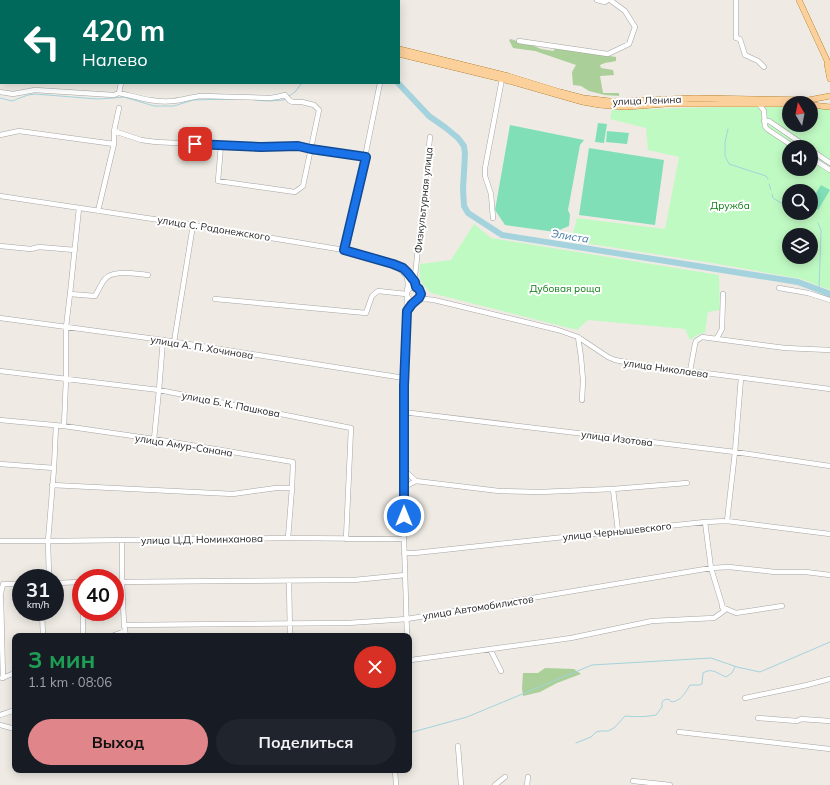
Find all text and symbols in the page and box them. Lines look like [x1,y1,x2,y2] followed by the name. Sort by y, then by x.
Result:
[82,13,165,48] text: 420 m
[16,16,68,68] icon: left
[82,48,148,71] text: Налево
[612,93,682,108] street label: улица Ленина
[782,96,818,132] north arrow
[782,96,818,264] map controls
[178,127,212,161] pin
[184,133,206,155] icon: arrive
[782,140,818,176] button: sound
[411,146,436,254] street label: Физкультурная улица
[782,184,818,220] button: search
[710,199,750,212] park label: Дружба
[157,213,271,244] street label: улица С. Радонежского
[550,226,590,246] water label: Элиста
[782,228,818,264] button: layers
[529,282,601,295] park label: Дубовая роща
[150,333,254,362] street label: улица А. П. Хочинова
[623,356,709,381] street label: улица Николаева
[181,389,281,420] street label: улица Б. К. Пашкова
[580,428,654,449] street label: улица Изотова
[134,431,234,460] street label: улица Амур-Санана
[383,495,425,537] position arrow
[562,519,672,544] street label: улица Чернышевского
[141,532,263,547] street label: улица Ц.Д. Номинханова
[72,569,124,621] speed limit sign: 40
[26,577,50,602] text: 31
[422,592,535,623] street label: улица Автомобилистов
[27,598,49,611] text: km/h
[28,644,95,674] text: 3 мин
[354,646,396,688] button: close
[28,674,112,690] text: 1.1 km · 08:06
[28,719,208,765] button: Выход
[216,719,396,765] button: Поделиться

